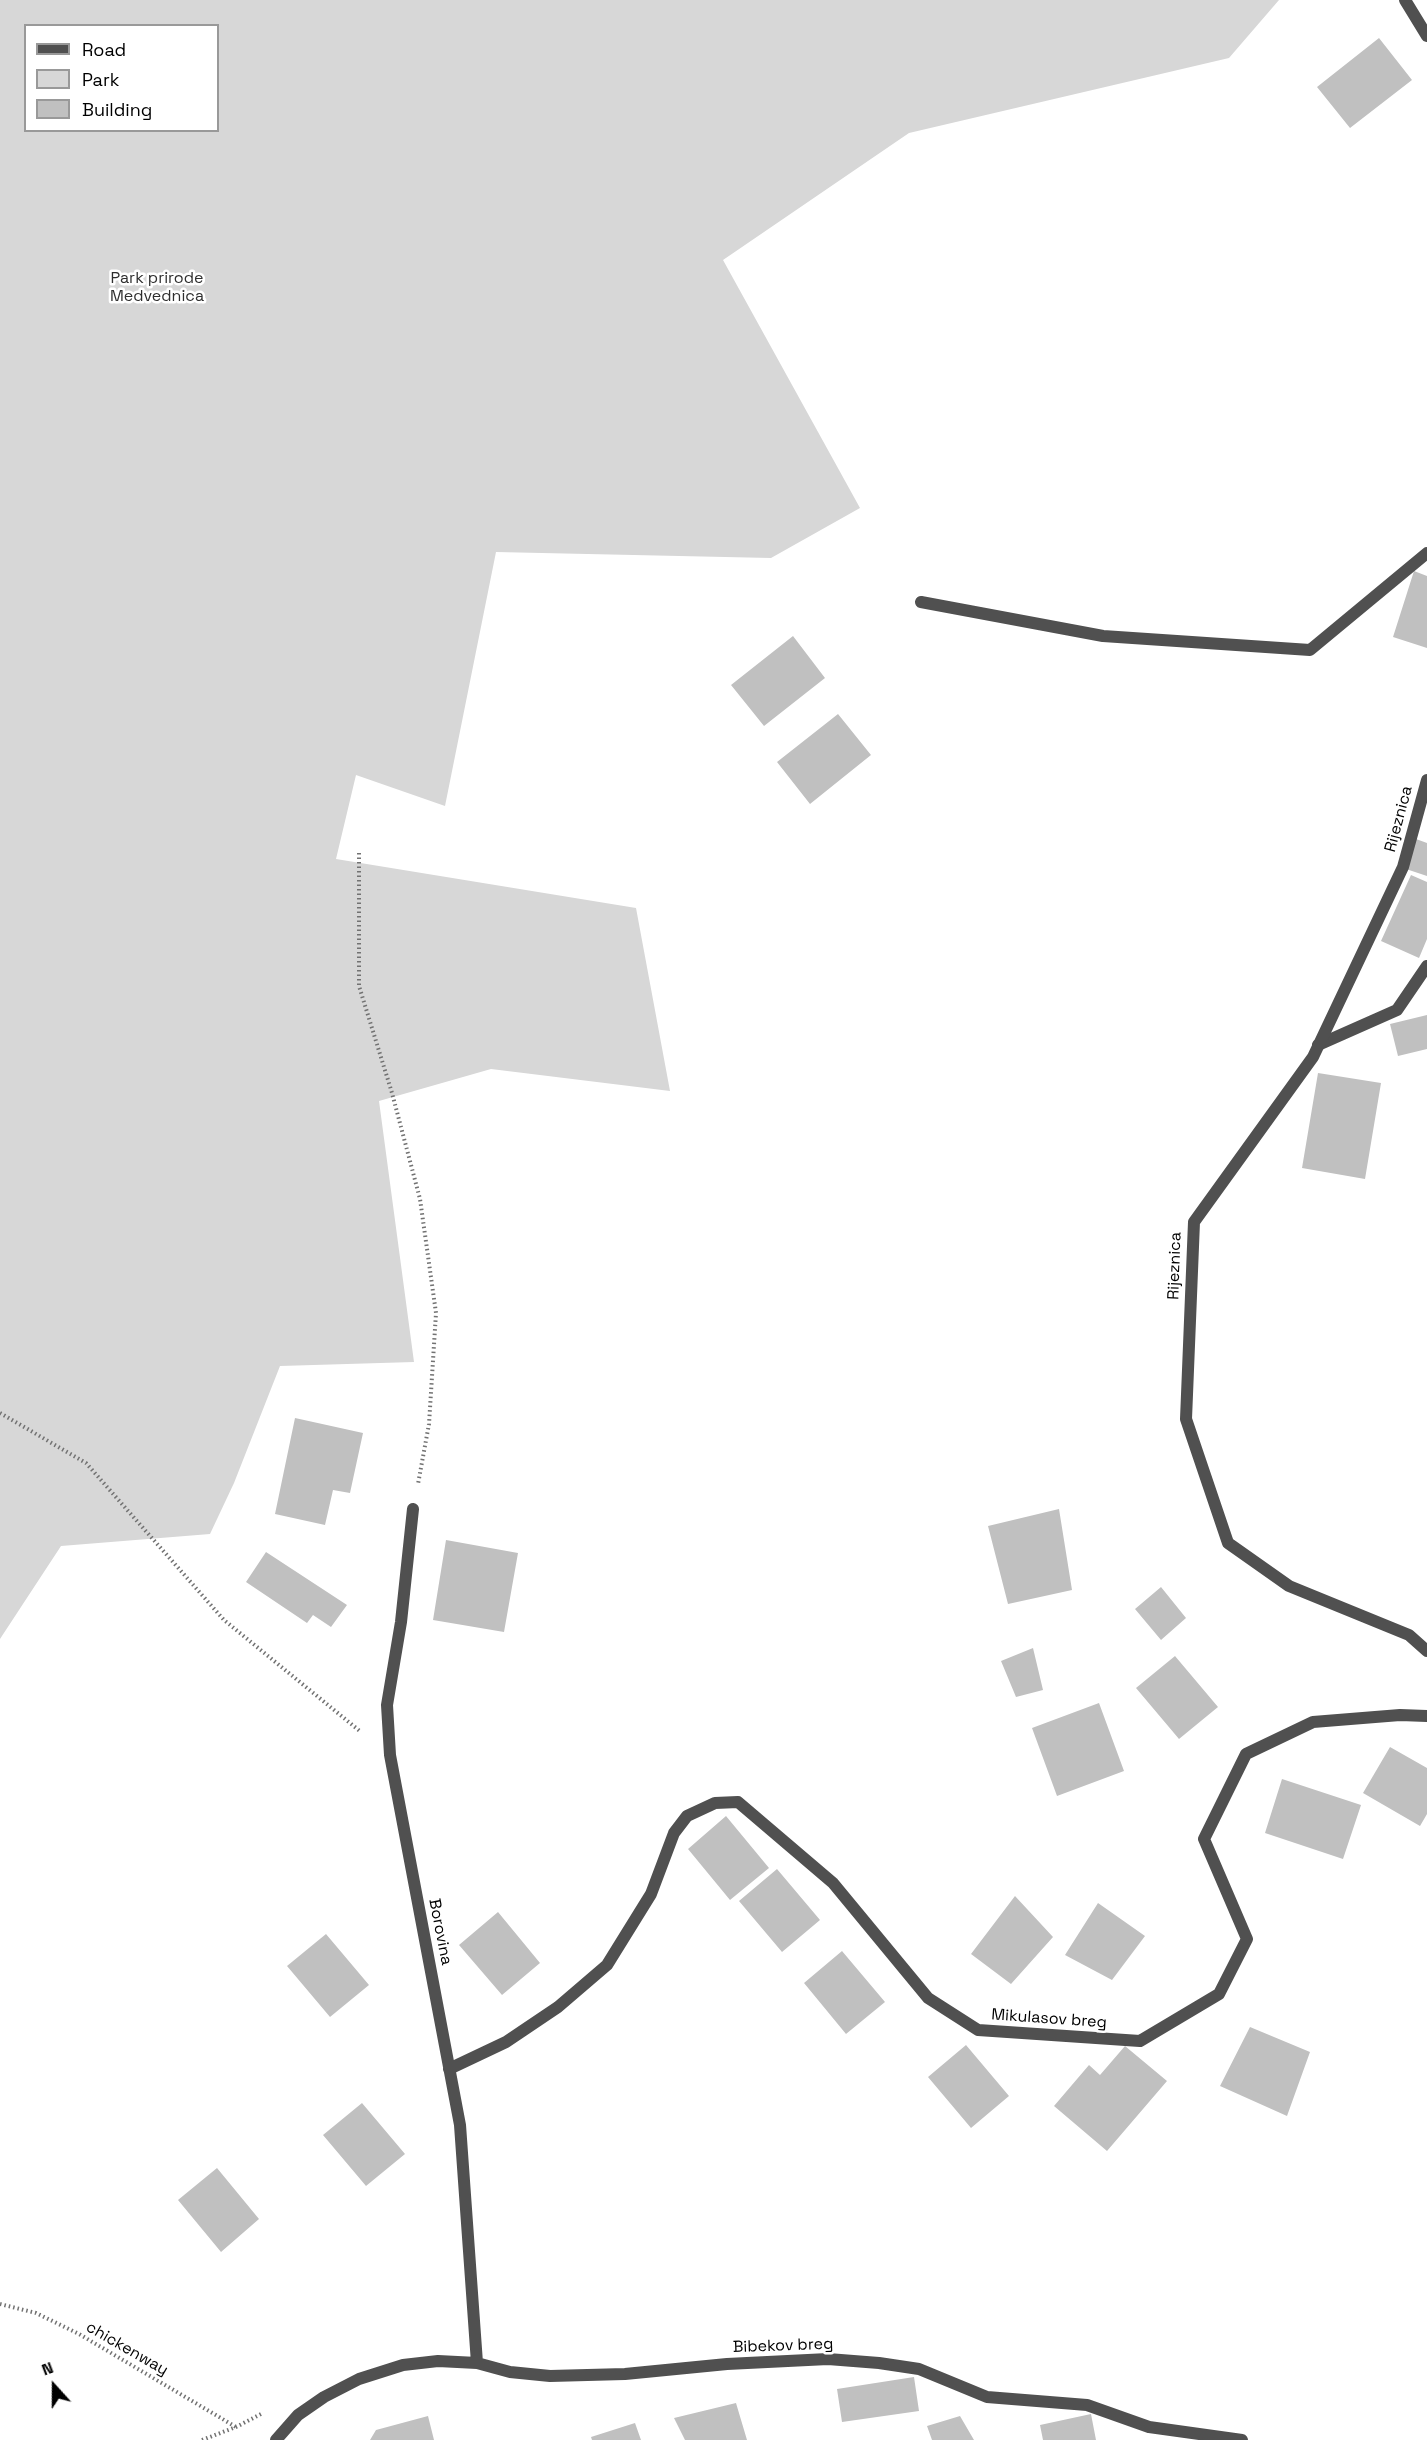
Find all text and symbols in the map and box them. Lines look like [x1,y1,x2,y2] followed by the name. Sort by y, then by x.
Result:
[24,24,219,132] legend
[82,38,126,61] text: Road
[82,68,119,91] text: Park
[82,98,152,121] text: Building
[110,269,204,307] park label: Park prirode Medvednica
[1381,784,1417,854] street label: Rijeznica
[1164,1232,1186,1300] street label: Rijeznica
[424,1897,456,1967] street label: Borovina
[991,2005,1107,2033] street label: Mikulasov breg
[82,2318,172,2380] street label: chickenway
[732,2335,834,2357] street label: Bibekov breg
[24,2356,84,2416] north arrow
[39,2357,56,2380] text: N

